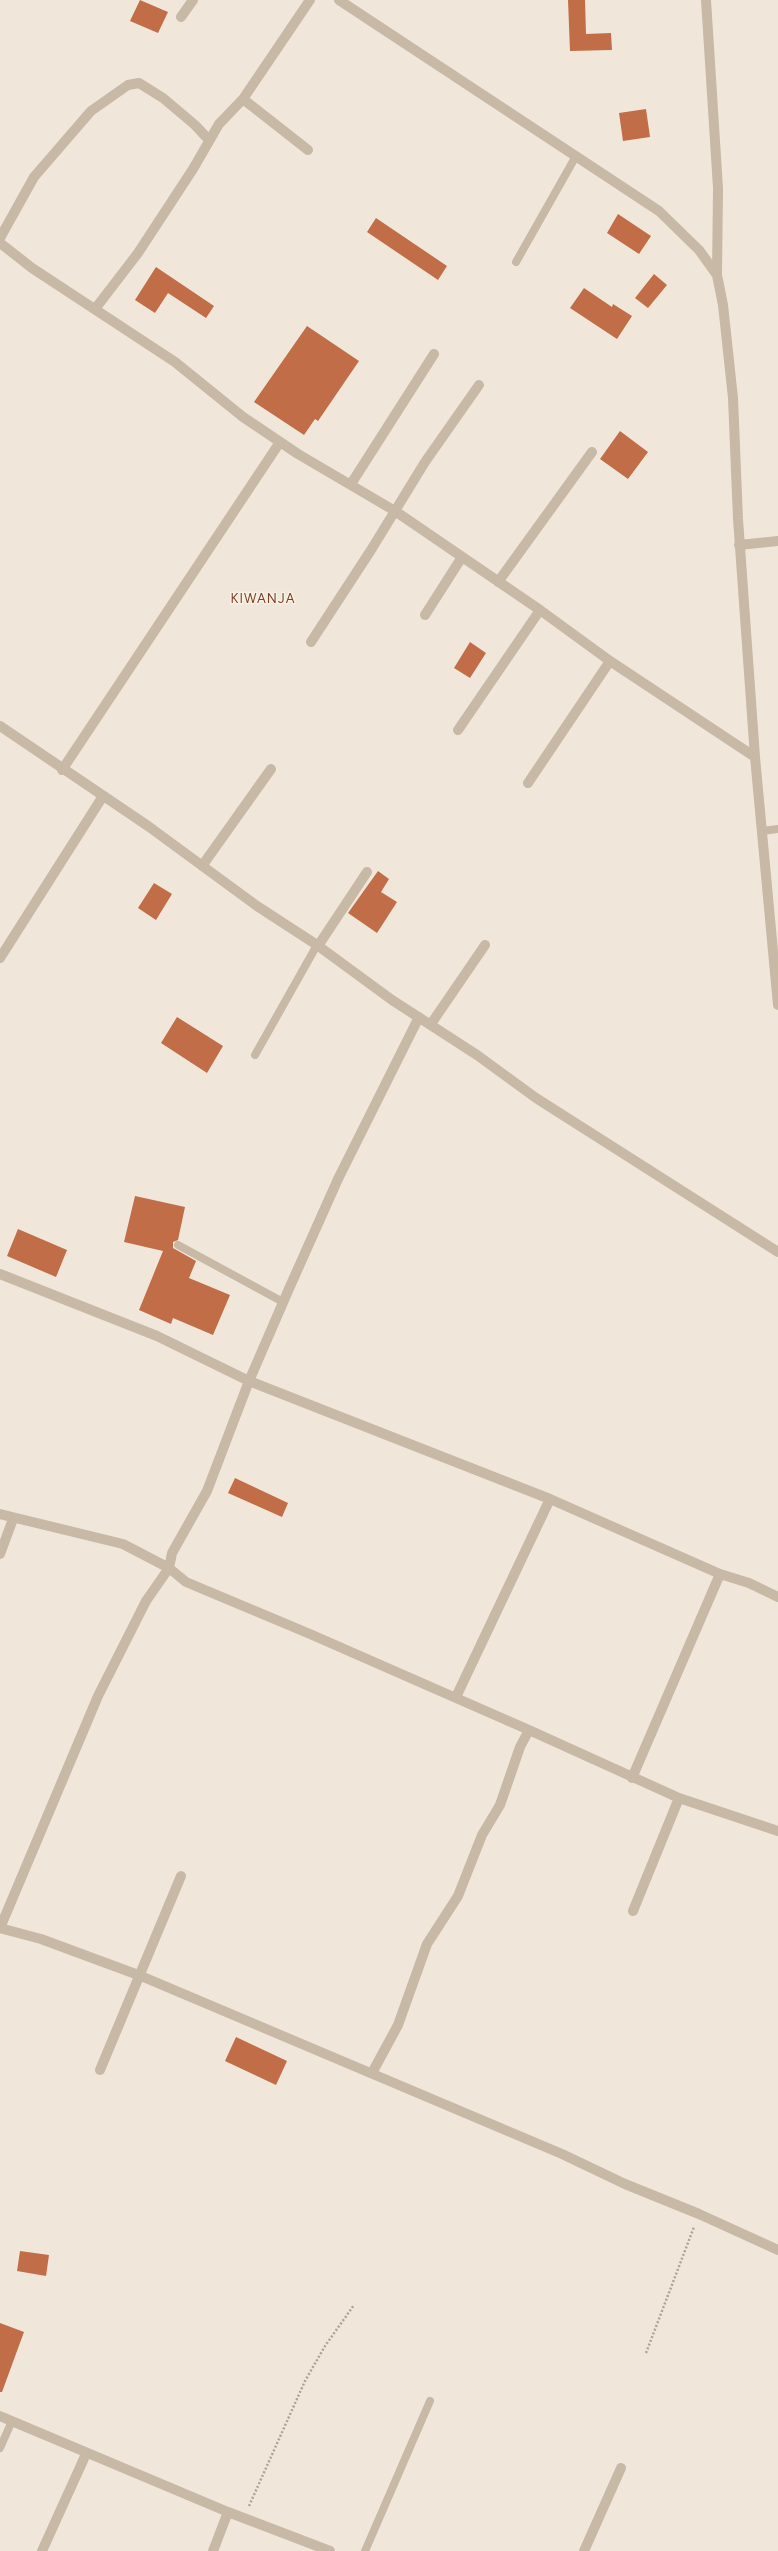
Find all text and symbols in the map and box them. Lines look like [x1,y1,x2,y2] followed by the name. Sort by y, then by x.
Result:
[231,591,295,607] district label: KIWANJA

